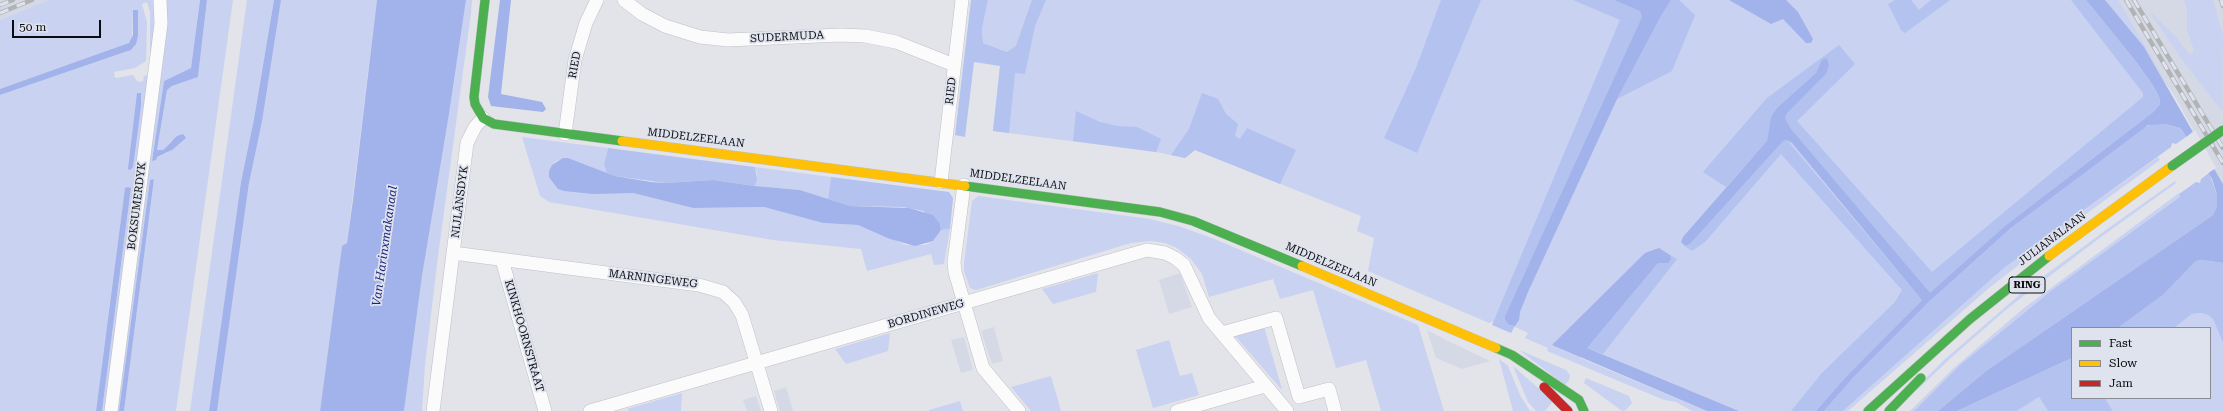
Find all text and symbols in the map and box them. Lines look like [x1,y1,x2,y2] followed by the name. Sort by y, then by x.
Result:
[14,12,103,38] scale bar
[19,20,46,34] text: 50 m
[750,28,824,46] street label: SUDERMUDA
[566,50,584,80] street label: RIED
[943,77,959,105] street label: RIED
[647,125,745,151] street label: MIDDELZEELAAN
[125,161,149,251] street label: BOKSUMERDYK
[449,165,471,239] street label: NIJLÂNSDYK
[969,167,1067,193] street label: MIDDELZEELAAN
[369,185,401,307] water label: Van Harinxmakanaal
[2016,209,2088,269] street label: JULIANALAAN
[1283,240,1379,290] street label: MIDDELZEELAAN
[608,267,698,291] street label: MARNINGEWEG
[2009,277,2045,293] road number: RING
[502,278,546,394] street label: KINKHOORNSTRAAT
[886,297,966,331] street label: BORDINEWEG
[2071,327,2211,399] legend
[2109,336,2132,350] text: Fast
[2109,356,2137,370] text: Slow
[2109,376,2133,390] text: Jam

